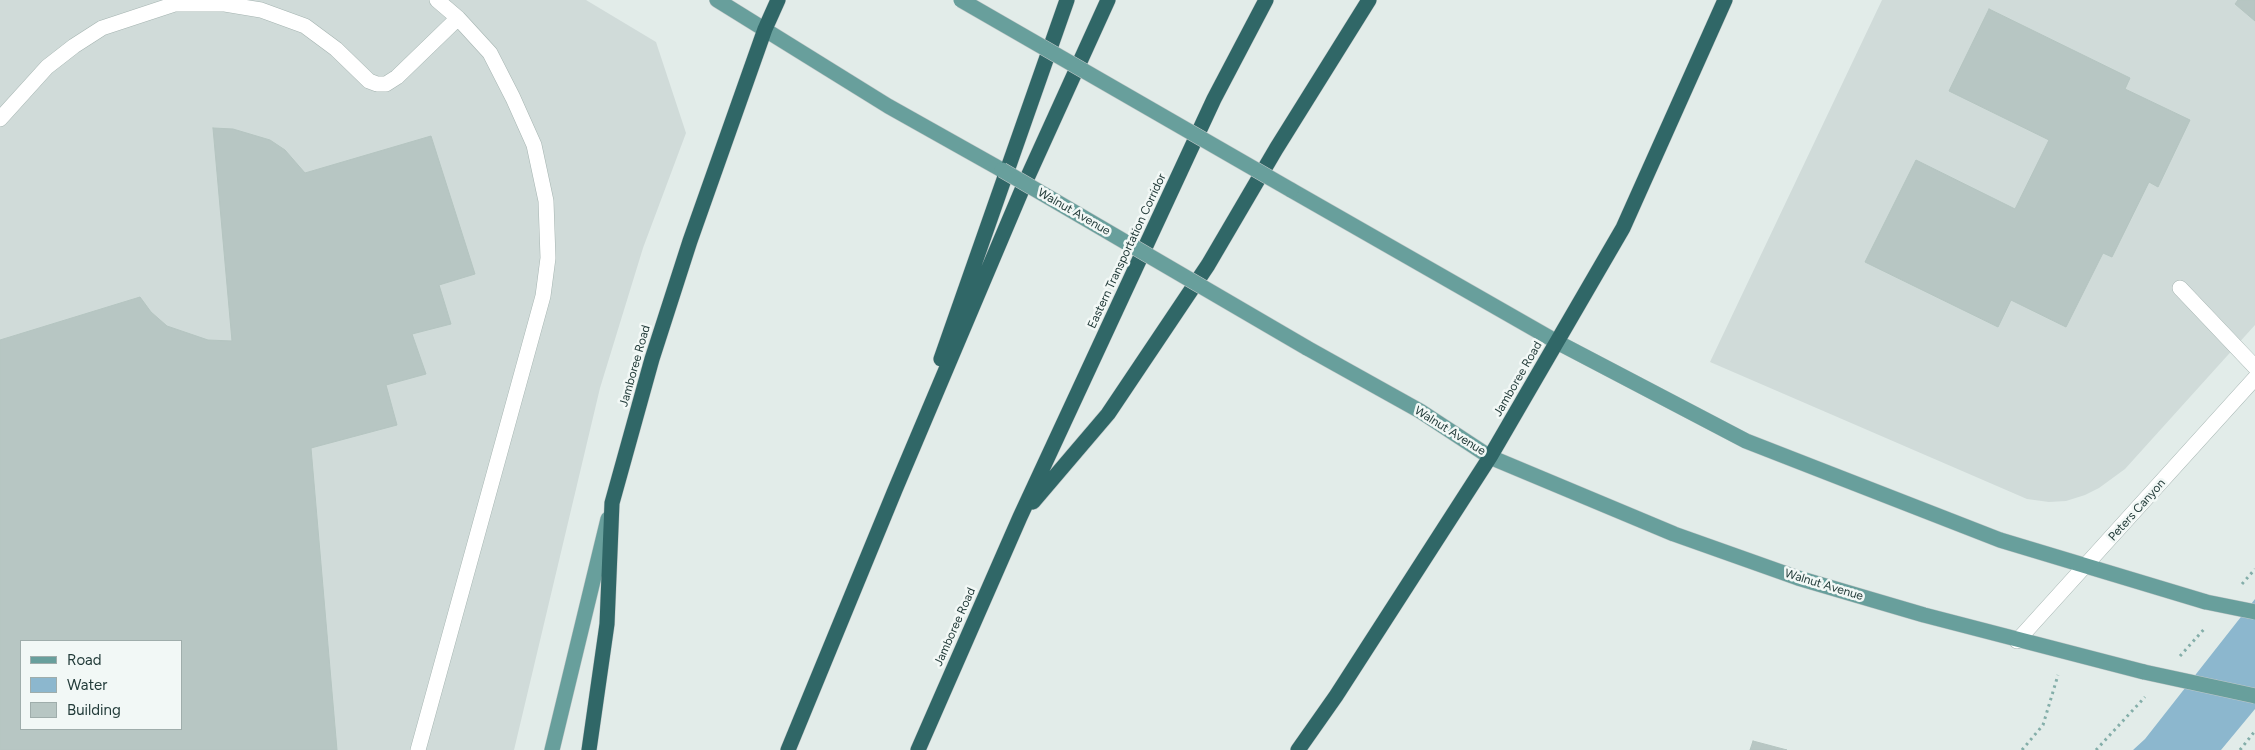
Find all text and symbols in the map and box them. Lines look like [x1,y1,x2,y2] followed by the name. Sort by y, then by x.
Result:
[1085,171,1169,331] street label: Eastern Transportation Corridor
[1035,185,1113,239] street label: Walnut Avenue
[616,324,654,408] street label: Jamboree Road
[1491,339,1545,419] street label: Jamboree Road
[1412,403,1488,459] street label: Walnut Avenue
[2105,476,2169,544] street label: Peters Canyon
[1783,566,1865,604] street label: Walnut Avenue
[931,586,979,668] street label: Jamboree Road
[20,640,182,730] legend
[67,651,102,669] text: Road
[67,676,107,694] text: Water
[67,701,121,719] text: Building

